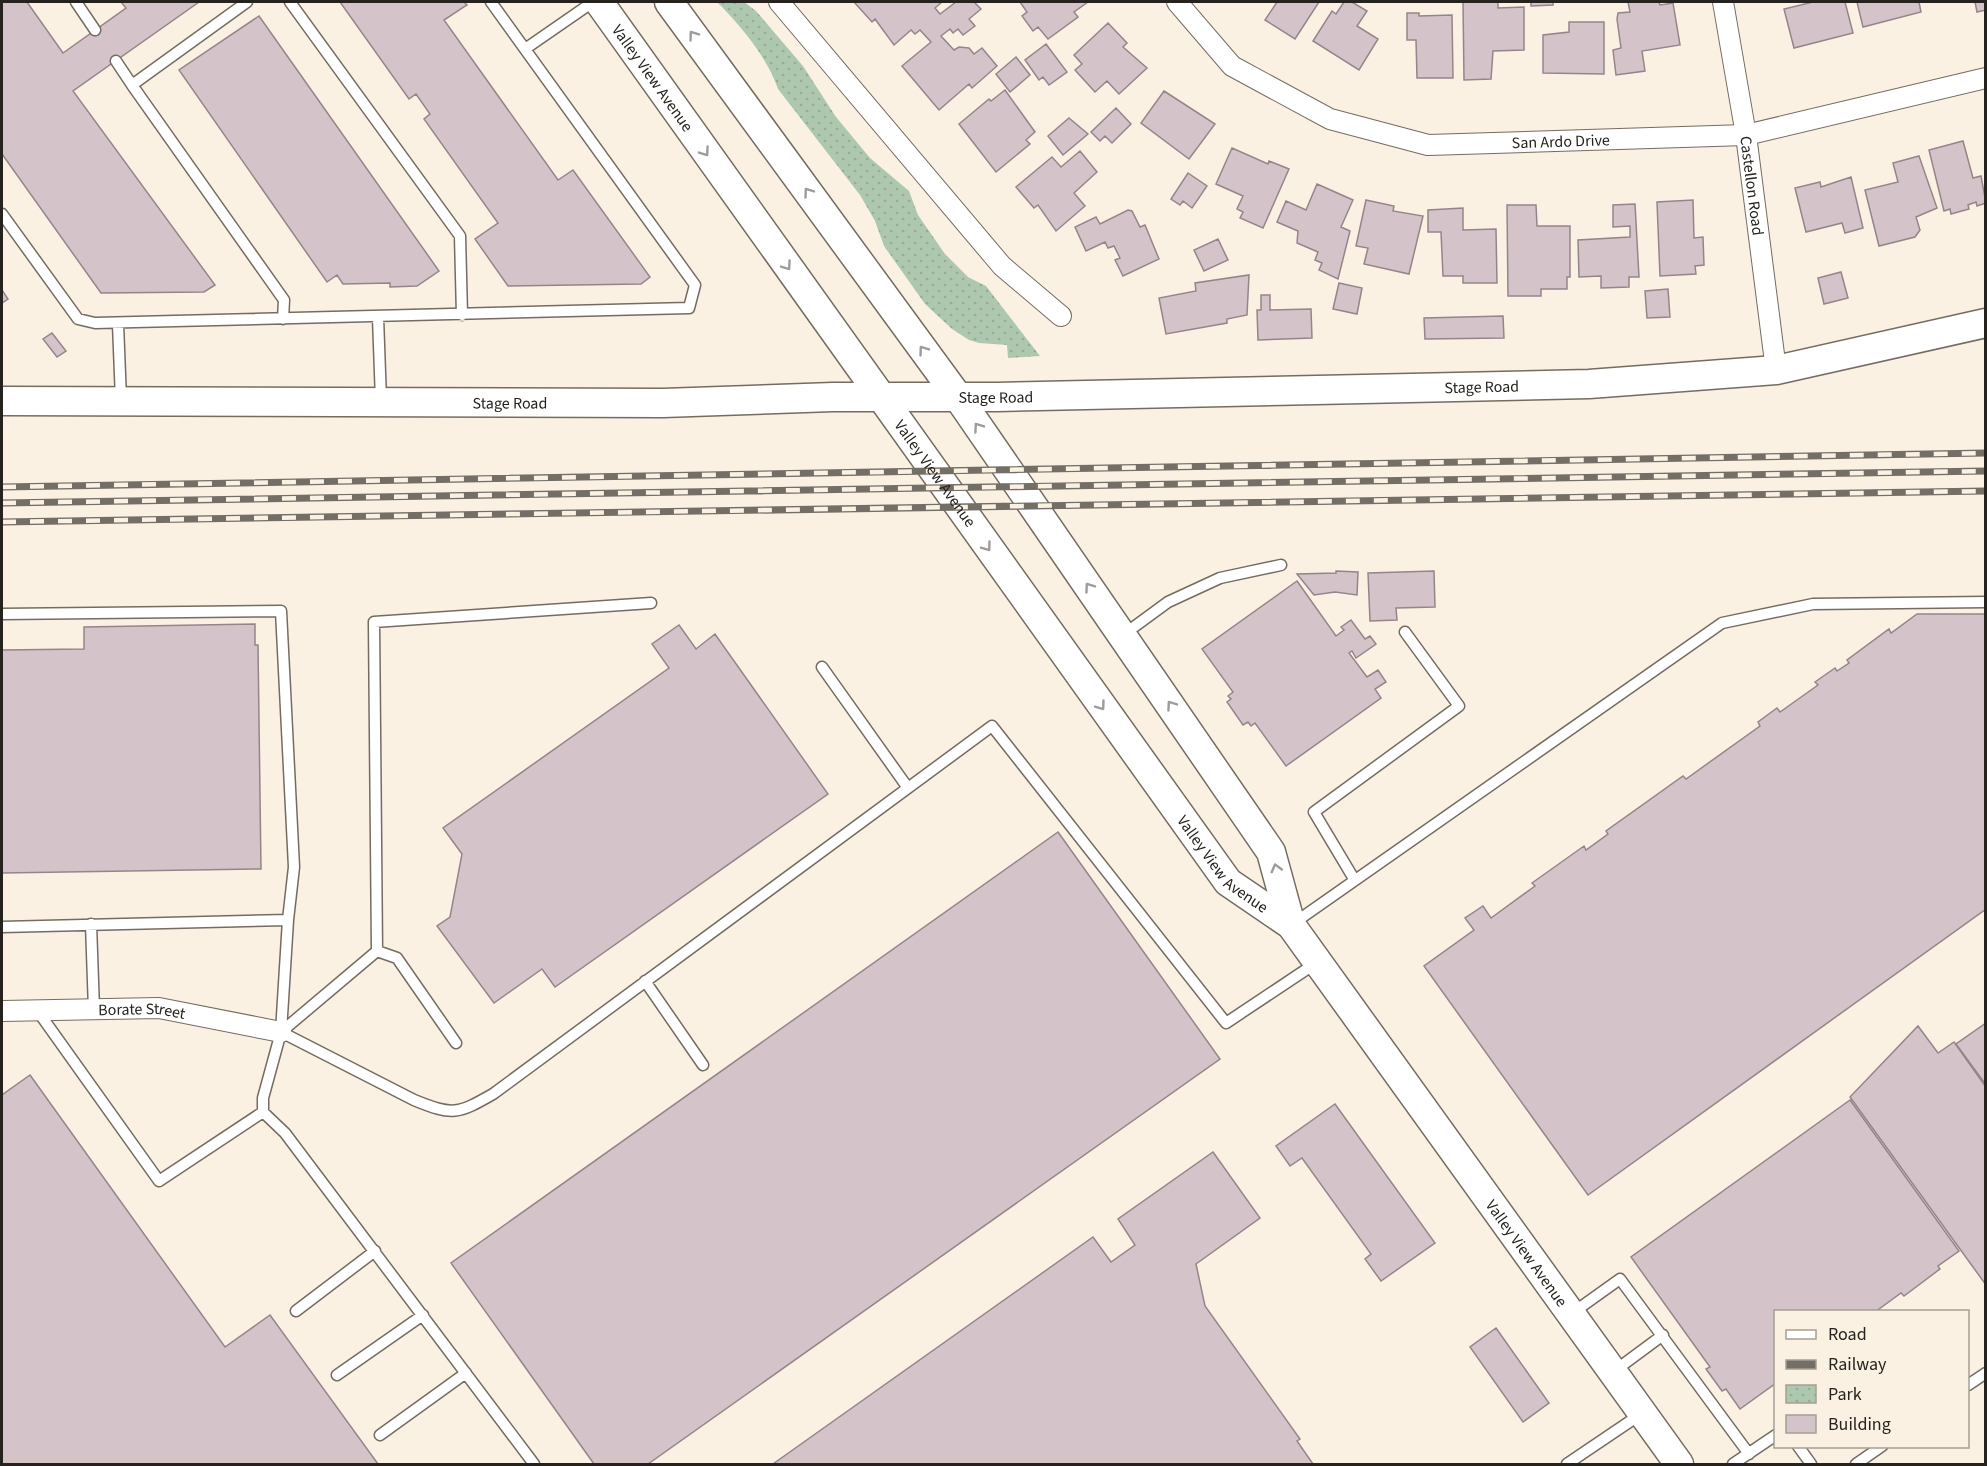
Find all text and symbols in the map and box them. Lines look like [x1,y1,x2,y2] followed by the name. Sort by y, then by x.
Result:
[606,20,698,136] street label: Valley View Avenue
[690,30,701,41] one-way arrow
[1511,129,1610,154] street label: San Ardo Drive
[1734,135,1769,237] street label: Castellon Road
[698,145,709,156] one-way arrow
[804,188,815,199] one-way arrow
[780,260,791,271] one-way arrow
[919,346,930,357] one-way arrow
[1444,376,1519,399] street label: Stage Road
[959,386,1033,409] street label: Stage Road
[473,392,547,415] street label: Stage Road
[889,415,981,532] street label: Valley View Avenue
[974,422,985,433] one-way arrow
[980,540,991,551] one-way arrow
[1085,583,1096,594] one-way arrow
[1094,699,1105,710] one-way arrow
[1167,701,1178,712] one-way arrow
[1172,811,1272,918] street label: Valley View Avenue
[1271,863,1283,874] one-way arrow
[98,998,188,1025] street label: Borate Street
[1480,1195,1572,1312] street label: Valley View Avenue
[1774,1310,1969,1448] legend
[1828,1322,1867,1347] text: Road
[1828,1352,1887,1377] text: Railway
[1828,1382,1862,1407] text: Park
[1828,1412,1891,1437] text: Building

